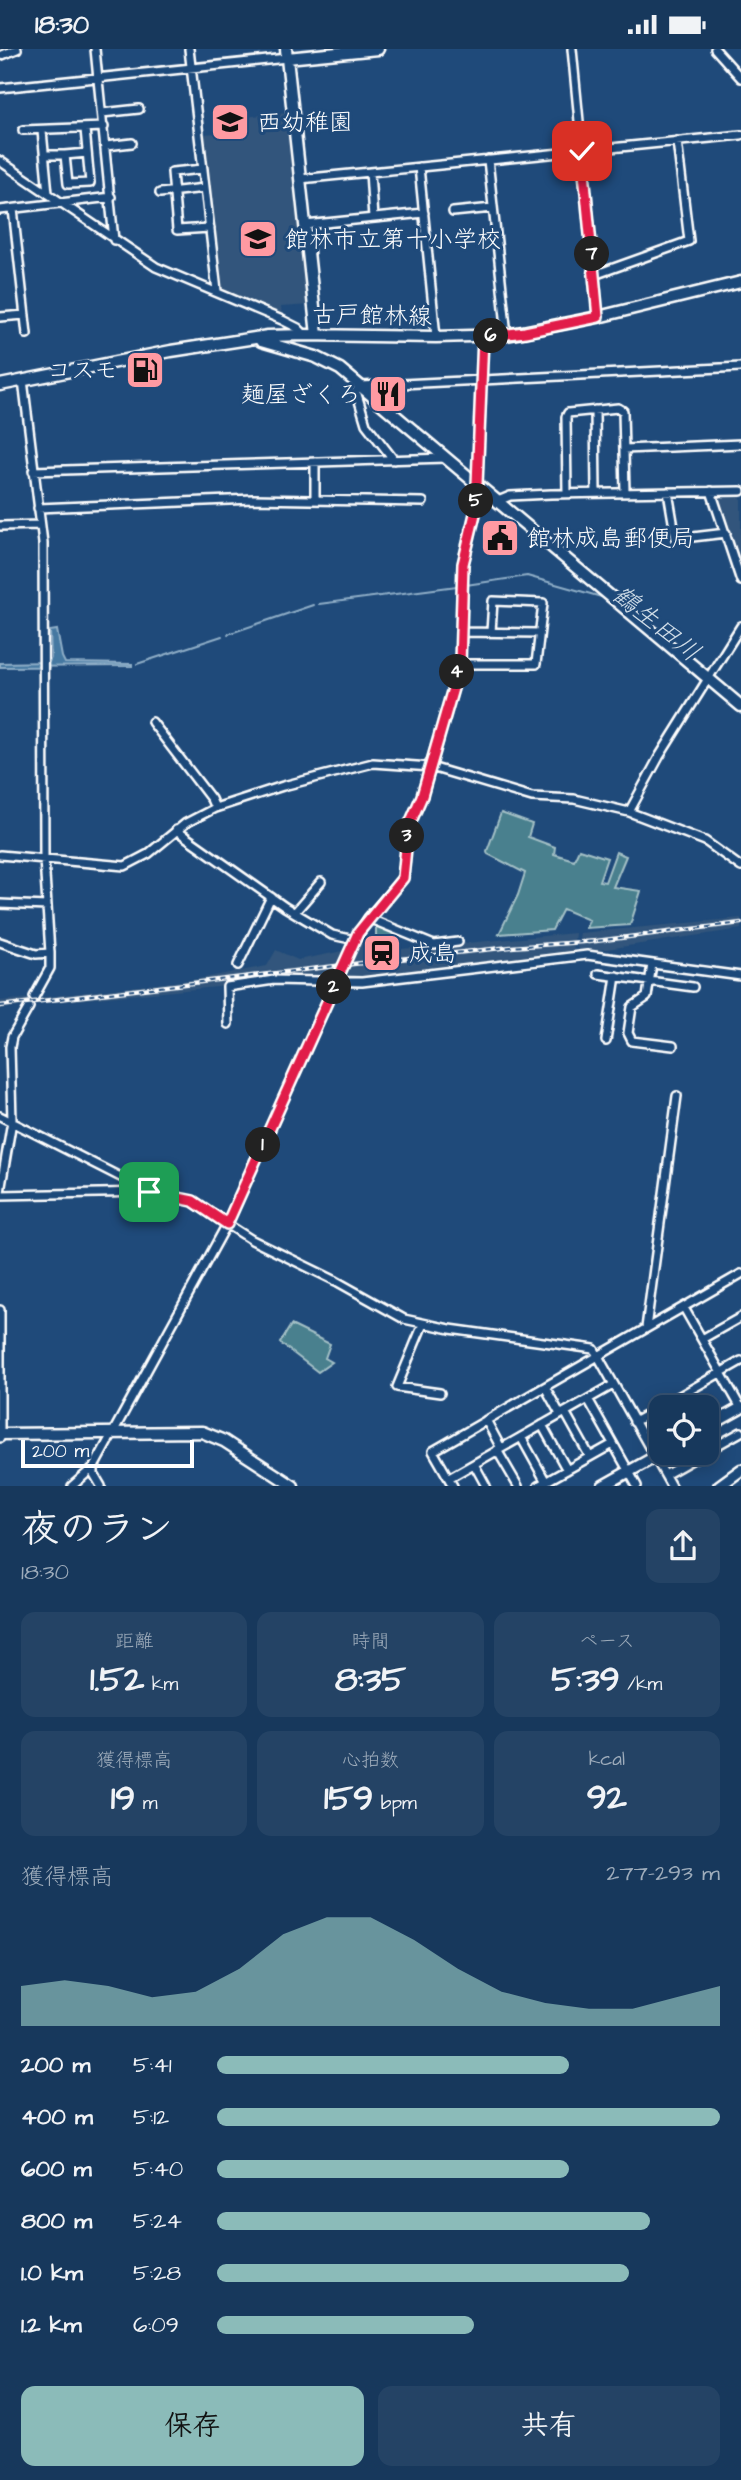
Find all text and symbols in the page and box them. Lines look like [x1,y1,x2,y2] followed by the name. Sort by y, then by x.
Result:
[35,7,89,43] text: 18:30
[209,101,251,143] school or university icon: 西幼稚園
[257,106,353,140] place label: 西幼稚園
[552,121,612,181] pin
[563,132,601,170] icon: check
[237,218,279,260] school or university icon: 館林市立第十小学校
[285,223,501,257] place label: 館林市立第十小学校
[574,237,610,271] pin: 7
[586,240,597,267] text: 7
[312,298,432,334] street label: 古戸館林線
[474,319,508,353] pin: 6
[485,322,496,349] text: 6
[124,349,166,391] fuel station icon: コスモ
[47,354,118,388] place label: コスモ
[367,373,409,415] restaurant icon: 麺屋ざくろ
[241,378,361,412] place label: 麺屋ざくろ
[458,483,494,519] pin: 5
[469,487,482,514] text: 5
[479,517,521,559] public building icon: 館林成島郵便局
[527,522,695,556] place label: 館林成島郵便局
[605,577,708,670] water label: 鶴生田川
[440,655,475,689] pin: 4
[450,658,463,685] text: 4
[390,819,424,853] pin: 3
[402,822,411,849] text: 3
[361,932,403,974] station icon: 成島
[409,937,457,971] place label: 成島
[316,969,352,1005] pin: 2
[328,973,339,1000] text: 2
[246,1127,280,1163] pin: 1
[261,1131,264,1158] text: 1
[119,1162,179,1222] pin
[130,1173,168,1211] icon: arrive
[649,1395,719,1465] map controls
[649,1395,719,1465] button: locate
[21,1437,194,1469] scale bar
[32,1438,89,1465] text: 200 m
[21,1504,173,1556] text: 夜のラン
[646,1509,720,1583] button: share
[21,1556,69,1588] text: 18:30
[115,1628,153,1655] text: 距離
[351,1628,390,1655] text: 時間
[579,1628,635,1655] text: ペース
[90,1655,144,1704] text: 1.52
[335,1655,406,1704] text: 8:35
[551,1655,620,1704] text: 5:39
[144,1671,178,1698] text: km
[620,1671,662,1698] text: /km
[589,1746,625,1773] text: kcal
[96,1747,172,1774] text: 獲得標高
[342,1747,399,1774] text: 心拍数
[587,1773,627,1822] text: 92
[111,1774,135,1823] text: 19
[324,1774,373,1823] text: 159
[135,1790,158,1817] text: m
[373,1790,417,1817] text: bpm
[606,1857,720,1889] text: 277–293 m
[21,1861,113,1893] text: 獲得標高
[21,2049,90,2081] text: 200 m
[133,2049,172,2081] text: 5:41
[21,2101,93,2133] text: 400 m
[133,2101,169,2133] text: 5:12
[21,2153,92,2185] text: 600 m
[133,2153,183,2185] text: 5:40
[21,2205,92,2237] text: 800 m
[133,2205,182,2237] text: 5:24
[21,2257,83,2289] text: 1.0 km
[133,2257,181,2289] text: 5:28
[21,2309,82,2341] text: 1.2 km
[133,2309,179,2341] text: 6:09
[21,2386,364,2466] button: 保存
[378,2386,720,2466] button: 共有

